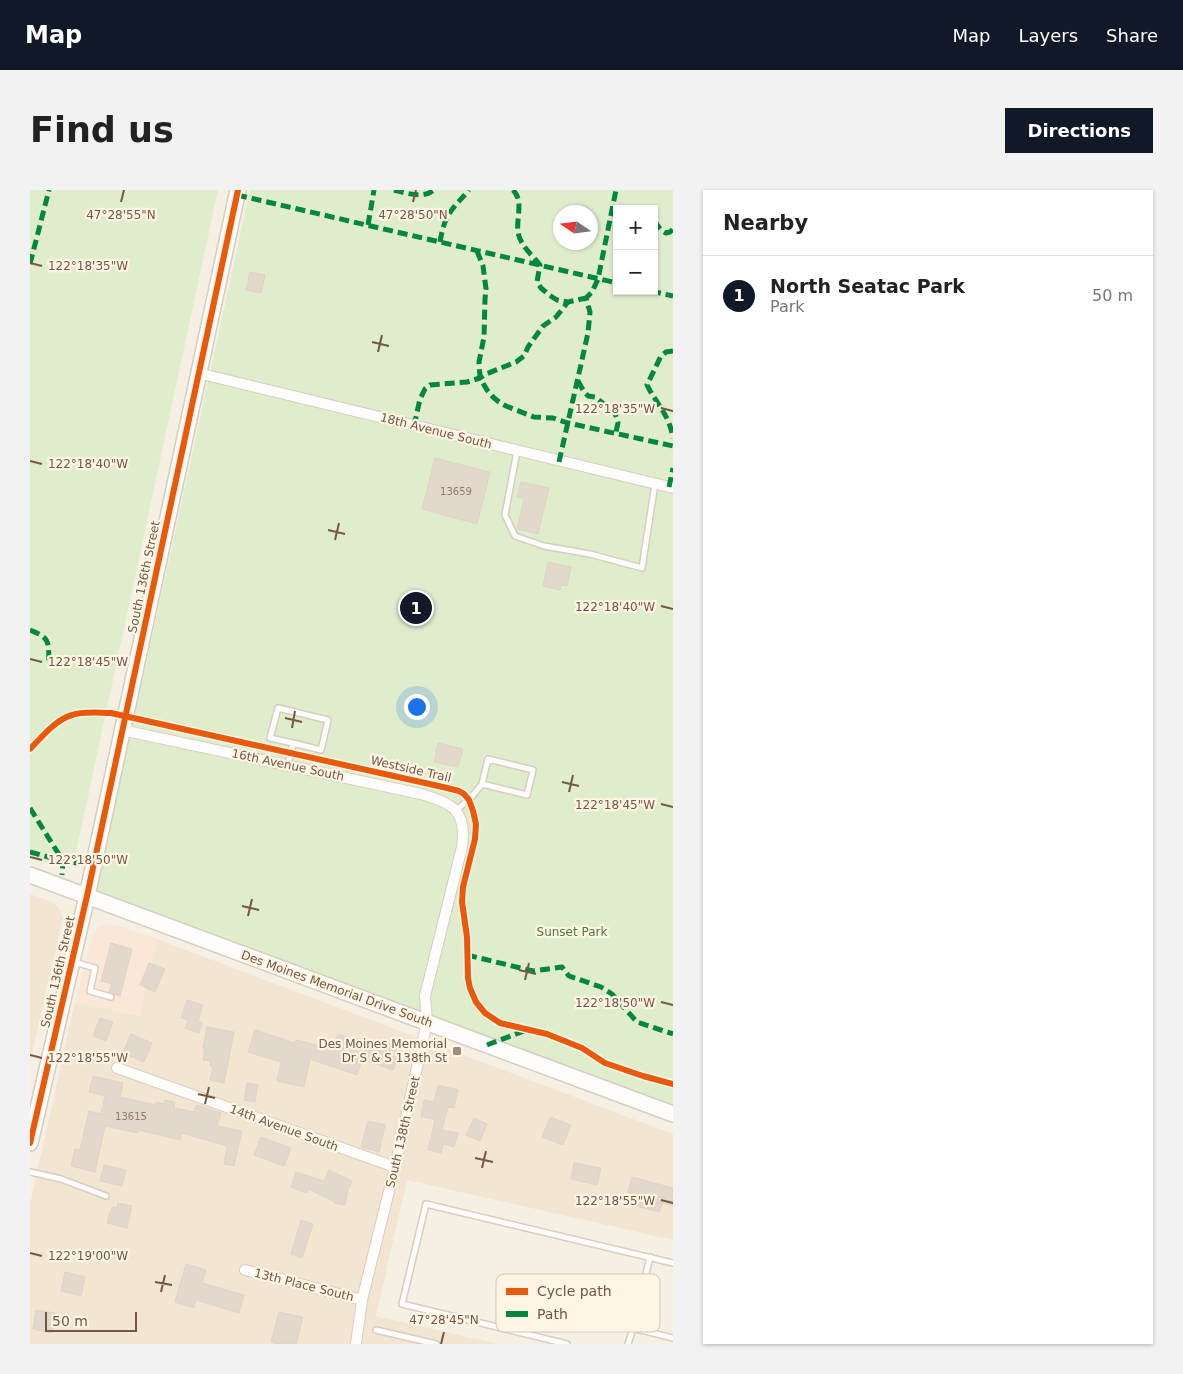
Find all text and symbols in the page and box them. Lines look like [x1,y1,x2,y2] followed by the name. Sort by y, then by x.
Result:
[25,21,82,49] text: Map
[952,25,990,46] text: Map
[1018,25,1078,46] text: Layers
[1106,25,1158,46] text: Share
[1005,108,1153,153] button: Directions
[30,110,174,150] text: Find us
[553,205,598,250] north arrow
[613,205,658,295] map controls
[613,205,658,250] button: +
[86,208,156,222] text: 47°28'55"N
[378,208,448,222] text: 47°28'50"N
[723,211,808,235] text: Nearby
[613,250,658,295] button: −
[48,259,128,273] text: 122°18'35"W
[770,275,965,297] text: North Seatac Park
[733,286,745,305] text: 1
[1092,286,1133,305] text: 50 m
[770,297,805,316] text: Park
[575,402,655,416] text: 122°18'35"W
[379,410,493,452] street label: 18th Avenue South
[48,457,128,471] text: 122°18'40"W
[440,486,472,497] house number: 13659
[125,519,163,634] street label: South 136th Street
[400,589,432,627] pin: 1
[575,600,655,614] text: 122°18'40"W
[48,655,128,669] text: 122°18'45"W
[404,694,430,720] your location
[230,746,346,784] street label: 16th Avenue South
[369,753,453,785] street label: Westside Trail
[575,798,655,812] text: 122°18'45"W
[48,853,128,867] text: 122°18'50"W
[38,915,78,1029] street label: South 136th Street
[537,925,608,939] park label: Sunset Park
[239,948,435,1030] street label: Des Moines Memorial Drive South
[575,996,655,1010] text: 122°18'50"W
[319,1037,447,1065] place label: Des Moines Memorial Dr S & S 138th St
[451,1045,463,1057] marker: Des Moines Memorial Dr S & S 138th St
[48,1051,128,1065] text: 122°18'55"W
[383,1075,423,1189] street label: South 138th Street
[228,1102,340,1154] street label: 14th Avenue South
[115,1111,147,1122] house number: 13615
[575,1194,655,1208] text: 122°18'55"W
[48,1249,128,1263] text: 122°19'00"W
[253,1266,355,1304] street label: 13th Place South
[496,1274,660,1332] legend
[537,1283,612,1299] text: Cycle path
[537,1306,568,1322] text: Path
[45,1309,138,1332] scale bar
[52,1313,88,1329] text: 50 m
[409,1313,479,1327] text: 47°28'45"N

